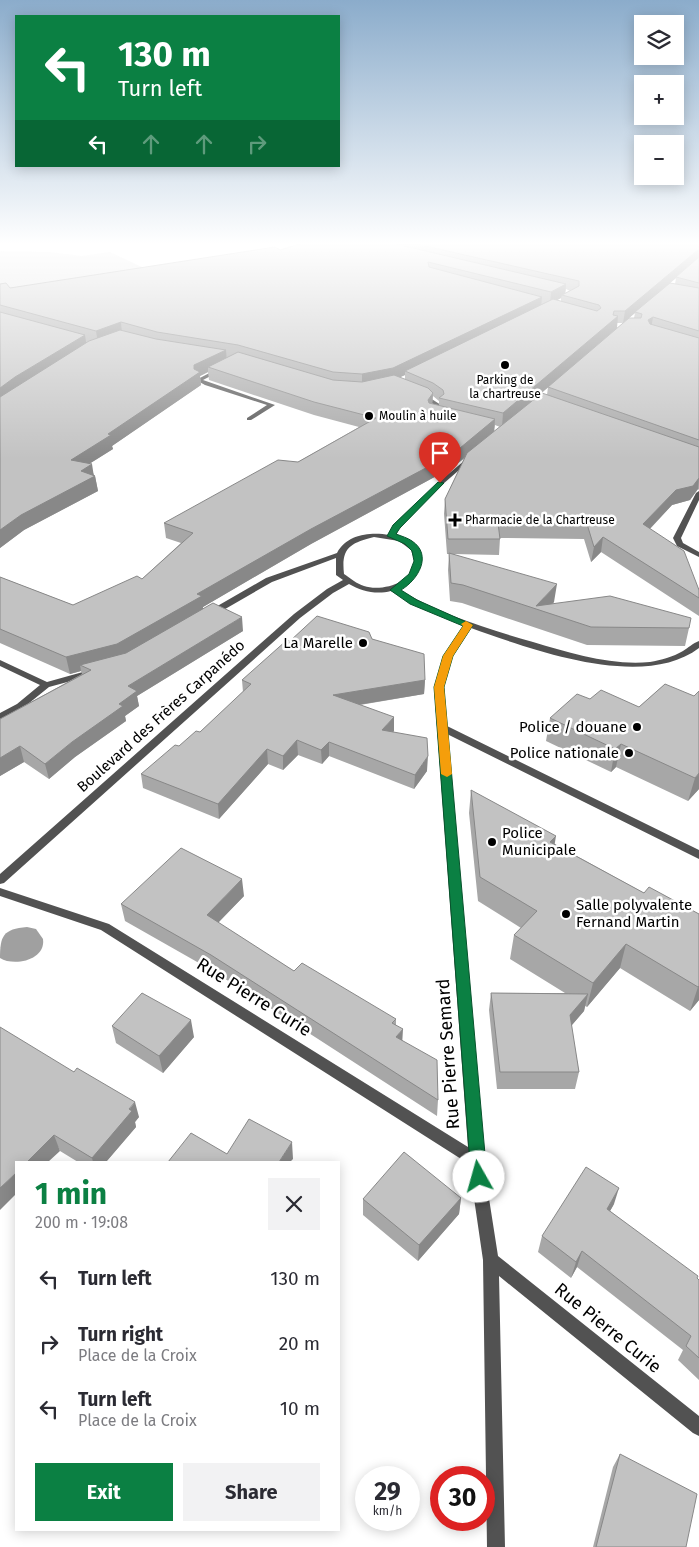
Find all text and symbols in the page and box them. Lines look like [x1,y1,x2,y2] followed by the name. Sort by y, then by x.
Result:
[634,15,684,185] map controls
[634,15,684,65] button: layers
[118,33,211,75] text: 130 m
[35,35,100,100] icon: left
[118,75,202,102] text: Turn left
[634,75,684,125] button: +
[84,130,112,158] icon: left
[137,130,165,158] icon: ahead
[190,130,218,158] icon: ahead
[243,130,271,158] icon: right
[634,135,684,185] button: −
[499,359,511,371] marker: Parking de la chartreuse
[469,373,541,401] place label: Parking de la chartreuse
[379,409,457,423] place label: Moulin à huile
[363,410,375,422] marker: Moulin à huile
[419,432,461,483] pin
[426,439,454,467] icon: arrive
[465,513,615,527] place label: Pharmacie de la Chartreuse
[449,514,461,526] marker: Pharmacie de la Chartreuse
[283,634,353,652] place label: La Marelle
[73,636,249,796] street label: Boulevard des Frères Carpanédo
[357,637,369,649] marker: La Marelle
[519,718,627,736] place label: Police / douane
[631,721,643,733] marker: Police / douane
[510,744,619,762] place label: Police nationale
[623,747,635,759] marker: Police nationale
[502,824,576,859] place label: Police Municipale
[486,836,498,848] marker: Police Municipale
[576,896,692,931] place label: Salle polyvalente Fernand Martin
[560,908,572,920] marker: Salle polyvalente Fernand Martin
[192,953,316,1041] street label: Rue Pierre Curie
[432,978,464,1130] street label: Rue Pierre Semard
[452,1150,504,1202] position arrow
[35,1176,107,1212] text: 1 min
[268,1178,320,1230] button: close
[35,1213,128,1232] text: 200 m · 19:08
[35,1265,63,1293] icon: left
[78,1267,152,1290] text: Turn left
[270,1267,320,1290] text: 130 m
[550,1278,666,1378] street label: Rue Pierre Curie
[78,1323,163,1346] text: Turn right
[35,1330,63,1358] icon: right
[279,1332,320,1355] text: 20 m
[78,1346,197,1365] text: Place de la Croix
[78,1388,152,1411] text: Turn left
[35,1395,63,1423] icon: left
[280,1397,320,1420] text: 10 m
[78,1411,197,1430] text: Place de la Croix
[35,1463,173,1521] button: Exit
[183,1463,320,1521] button: Share
[430,1466,495,1531] speed limit sign: 30
[374,1477,401,1507] text: 29
[373,1504,402,1518] text: km/h

